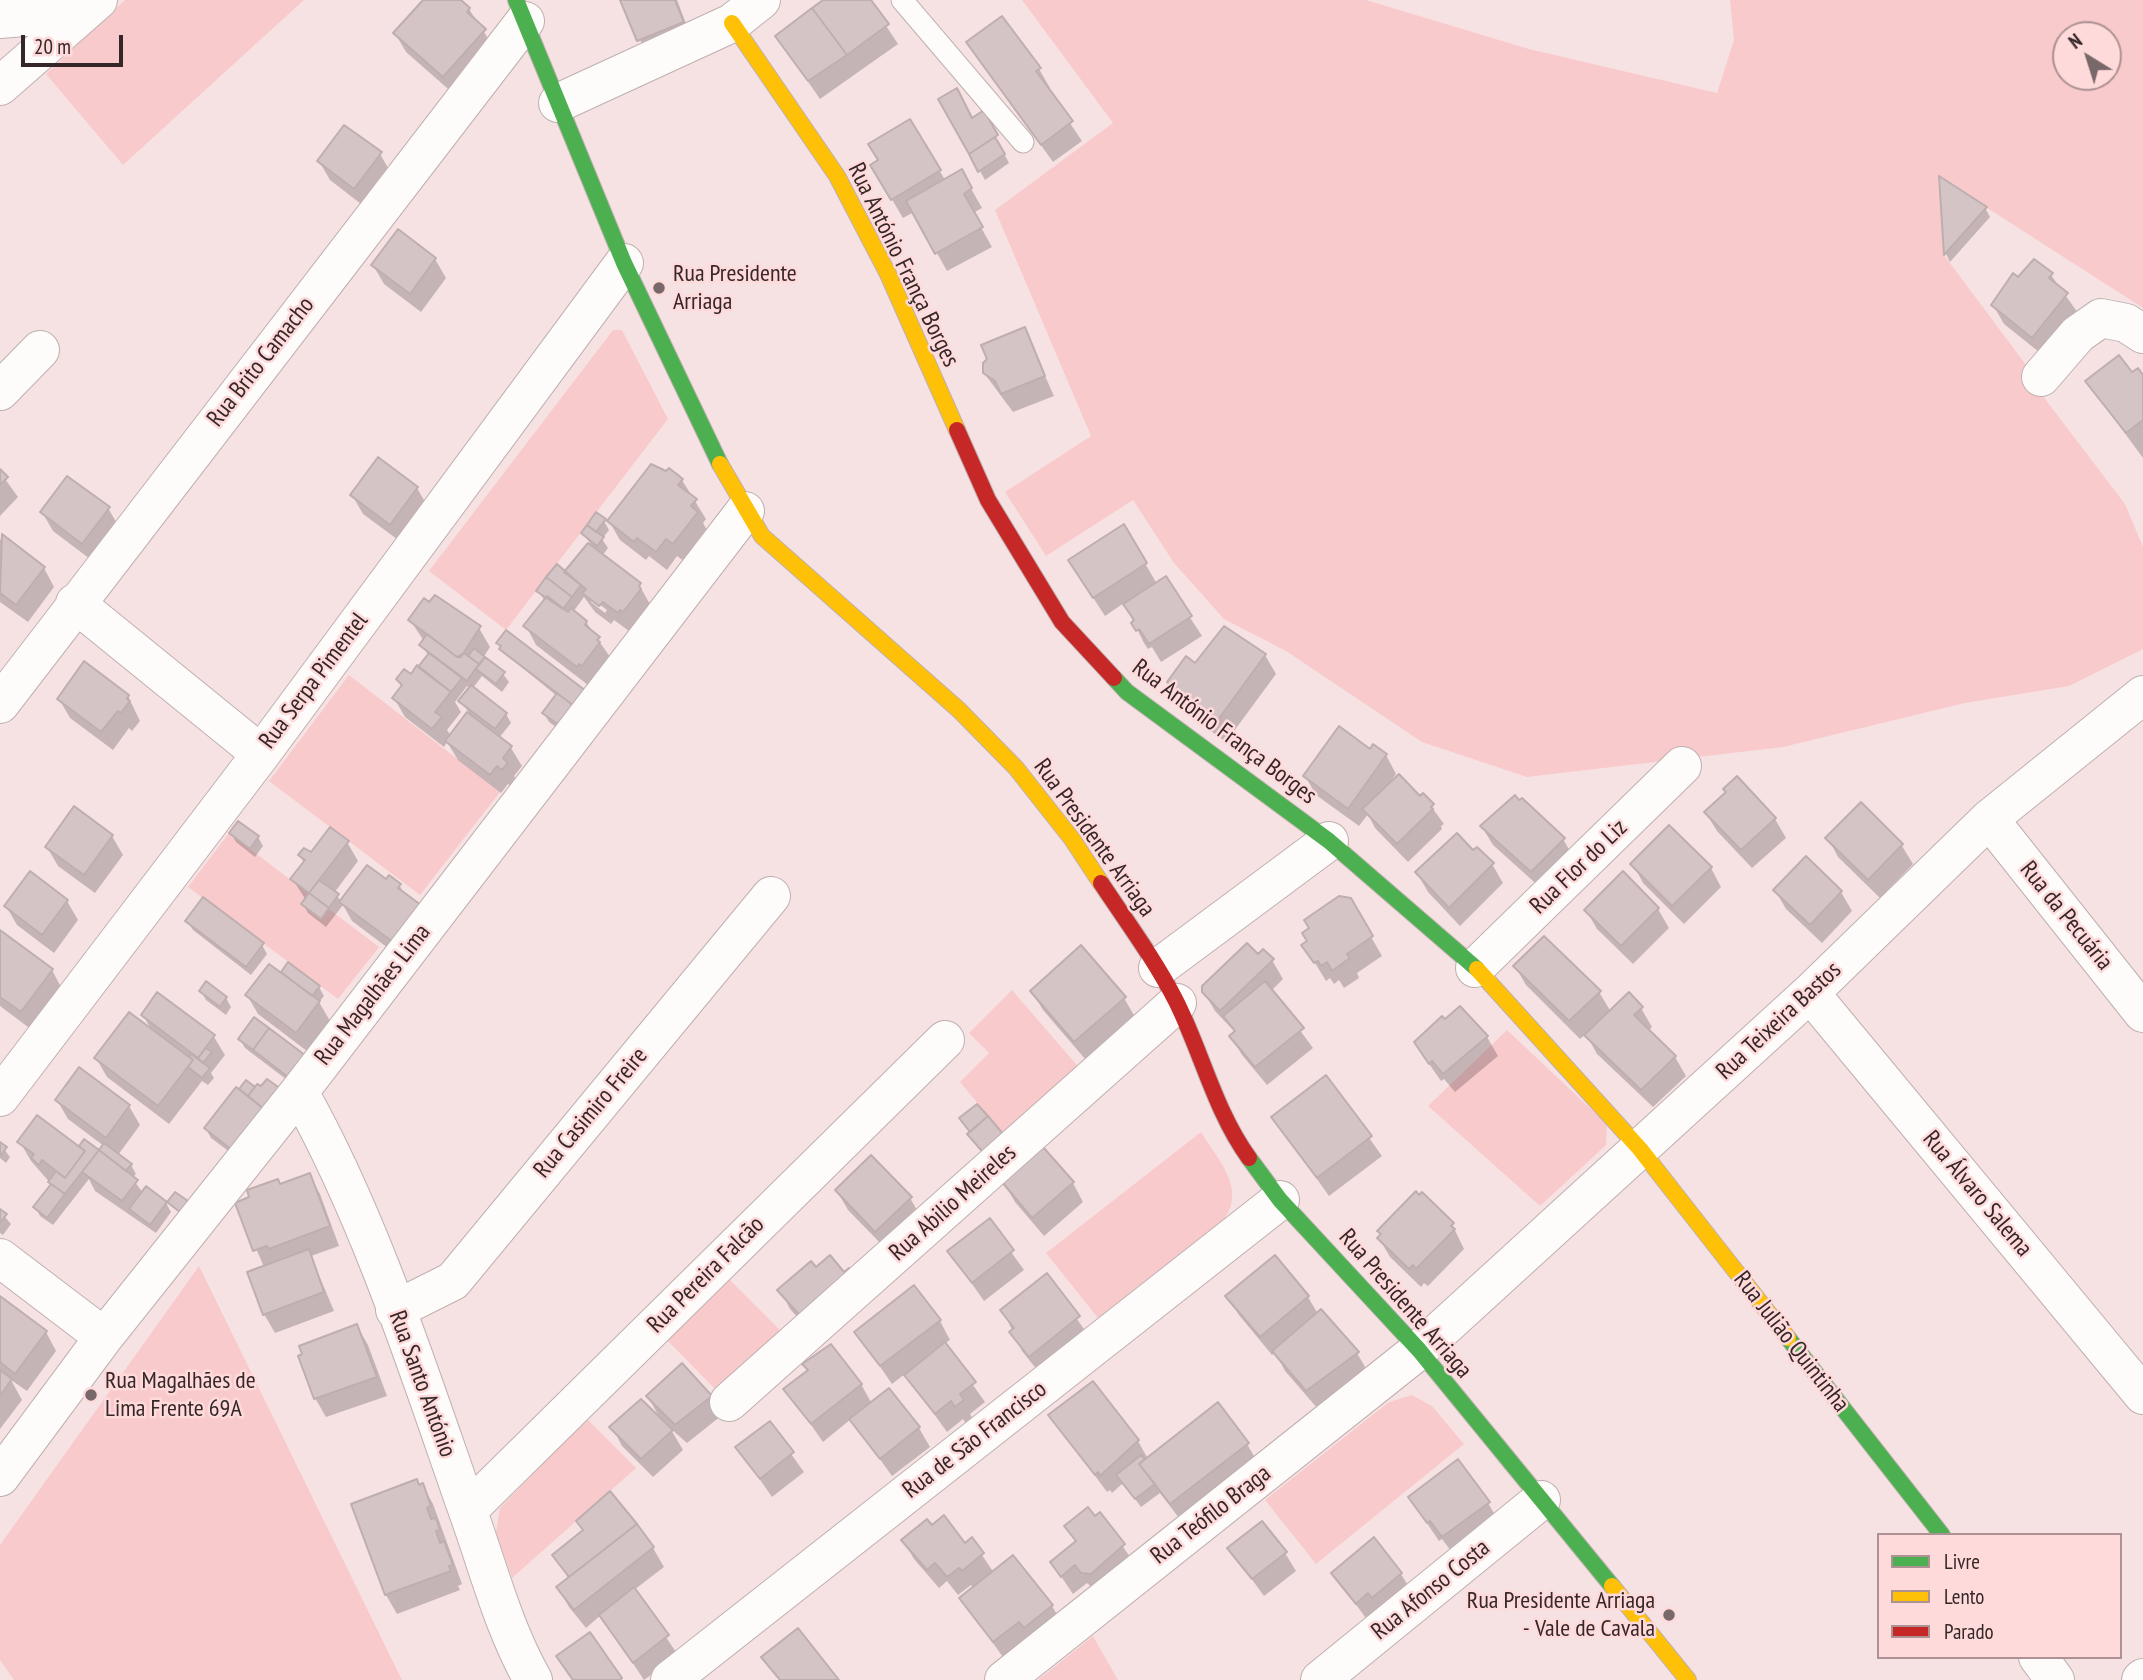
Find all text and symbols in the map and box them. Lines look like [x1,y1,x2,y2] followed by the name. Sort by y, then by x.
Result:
[24,21,126,65] scale bar
[2052,21,2122,91] north arrow
[2064,28,2087,54] text: N
[34,33,71,60] text: 20 m
[841,158,965,372] street label: Rua António França Borges
[673,260,797,316] place label: Rua Presidente Arriaga
[651,280,667,296] marker: Rua Presidente Arriaga
[201,291,321,433] street label: Rua Brito Camacho
[254,607,374,755] street label: Rua Serpa Pimentel
[1126,653,1322,811] street label: Rua António França Borges
[1027,753,1161,923] street label: Rua Presidente Arriaga
[1524,814,1634,920] street label: Rua Flor do Liz
[2013,856,2119,976] street label: Rua da Pecuária
[309,919,437,1071] street label: Rua Magalhães Lima
[1711,956,1847,1086] street label: Rua Teixeira Bastos
[528,1042,654,1184] street label: Rua Casimiro Freire
[1916,1125,2038,1263] street label: Rua Álvaro Salema
[884,1139,1022,1267] street label: Rua Abilio Meireles
[642,1211,770,1339] street label: Rua Pereira Falcão
[1332,1224,1478,1384] street label: Rua Presidente Arriaga
[1727,1266,1855,1418] street label: Rua Julião Quintinha
[382,1307,462,1461] street label: Rua Santo António
[105,1367,256,1423] place label: Rua Magalhães de Lima Frente 69A
[897,1375,1053,1505] street label: Rua de São Francisco
[83,1387,99,1403] marker: Rua Magalhães de Lima Frente 69A
[1145,1459,1277,1571] street label: Rua Teófilo Braga
[1877,1533,2122,1659] legend
[1366,1534,1496,1646] street label: Rua Afonso Costa
[1944,1548,1980,1575] text: Livre
[1944,1583,1984,1610] text: Lento
[1467,1587,1655,1643] place label: Rua Presidente Arriaga - Vale de Cavala
[1661,1607,1677,1623] marker: Rua Presidente Arriaga - Vale de Cavala
[1944,1618,1994,1645] text: Parado

